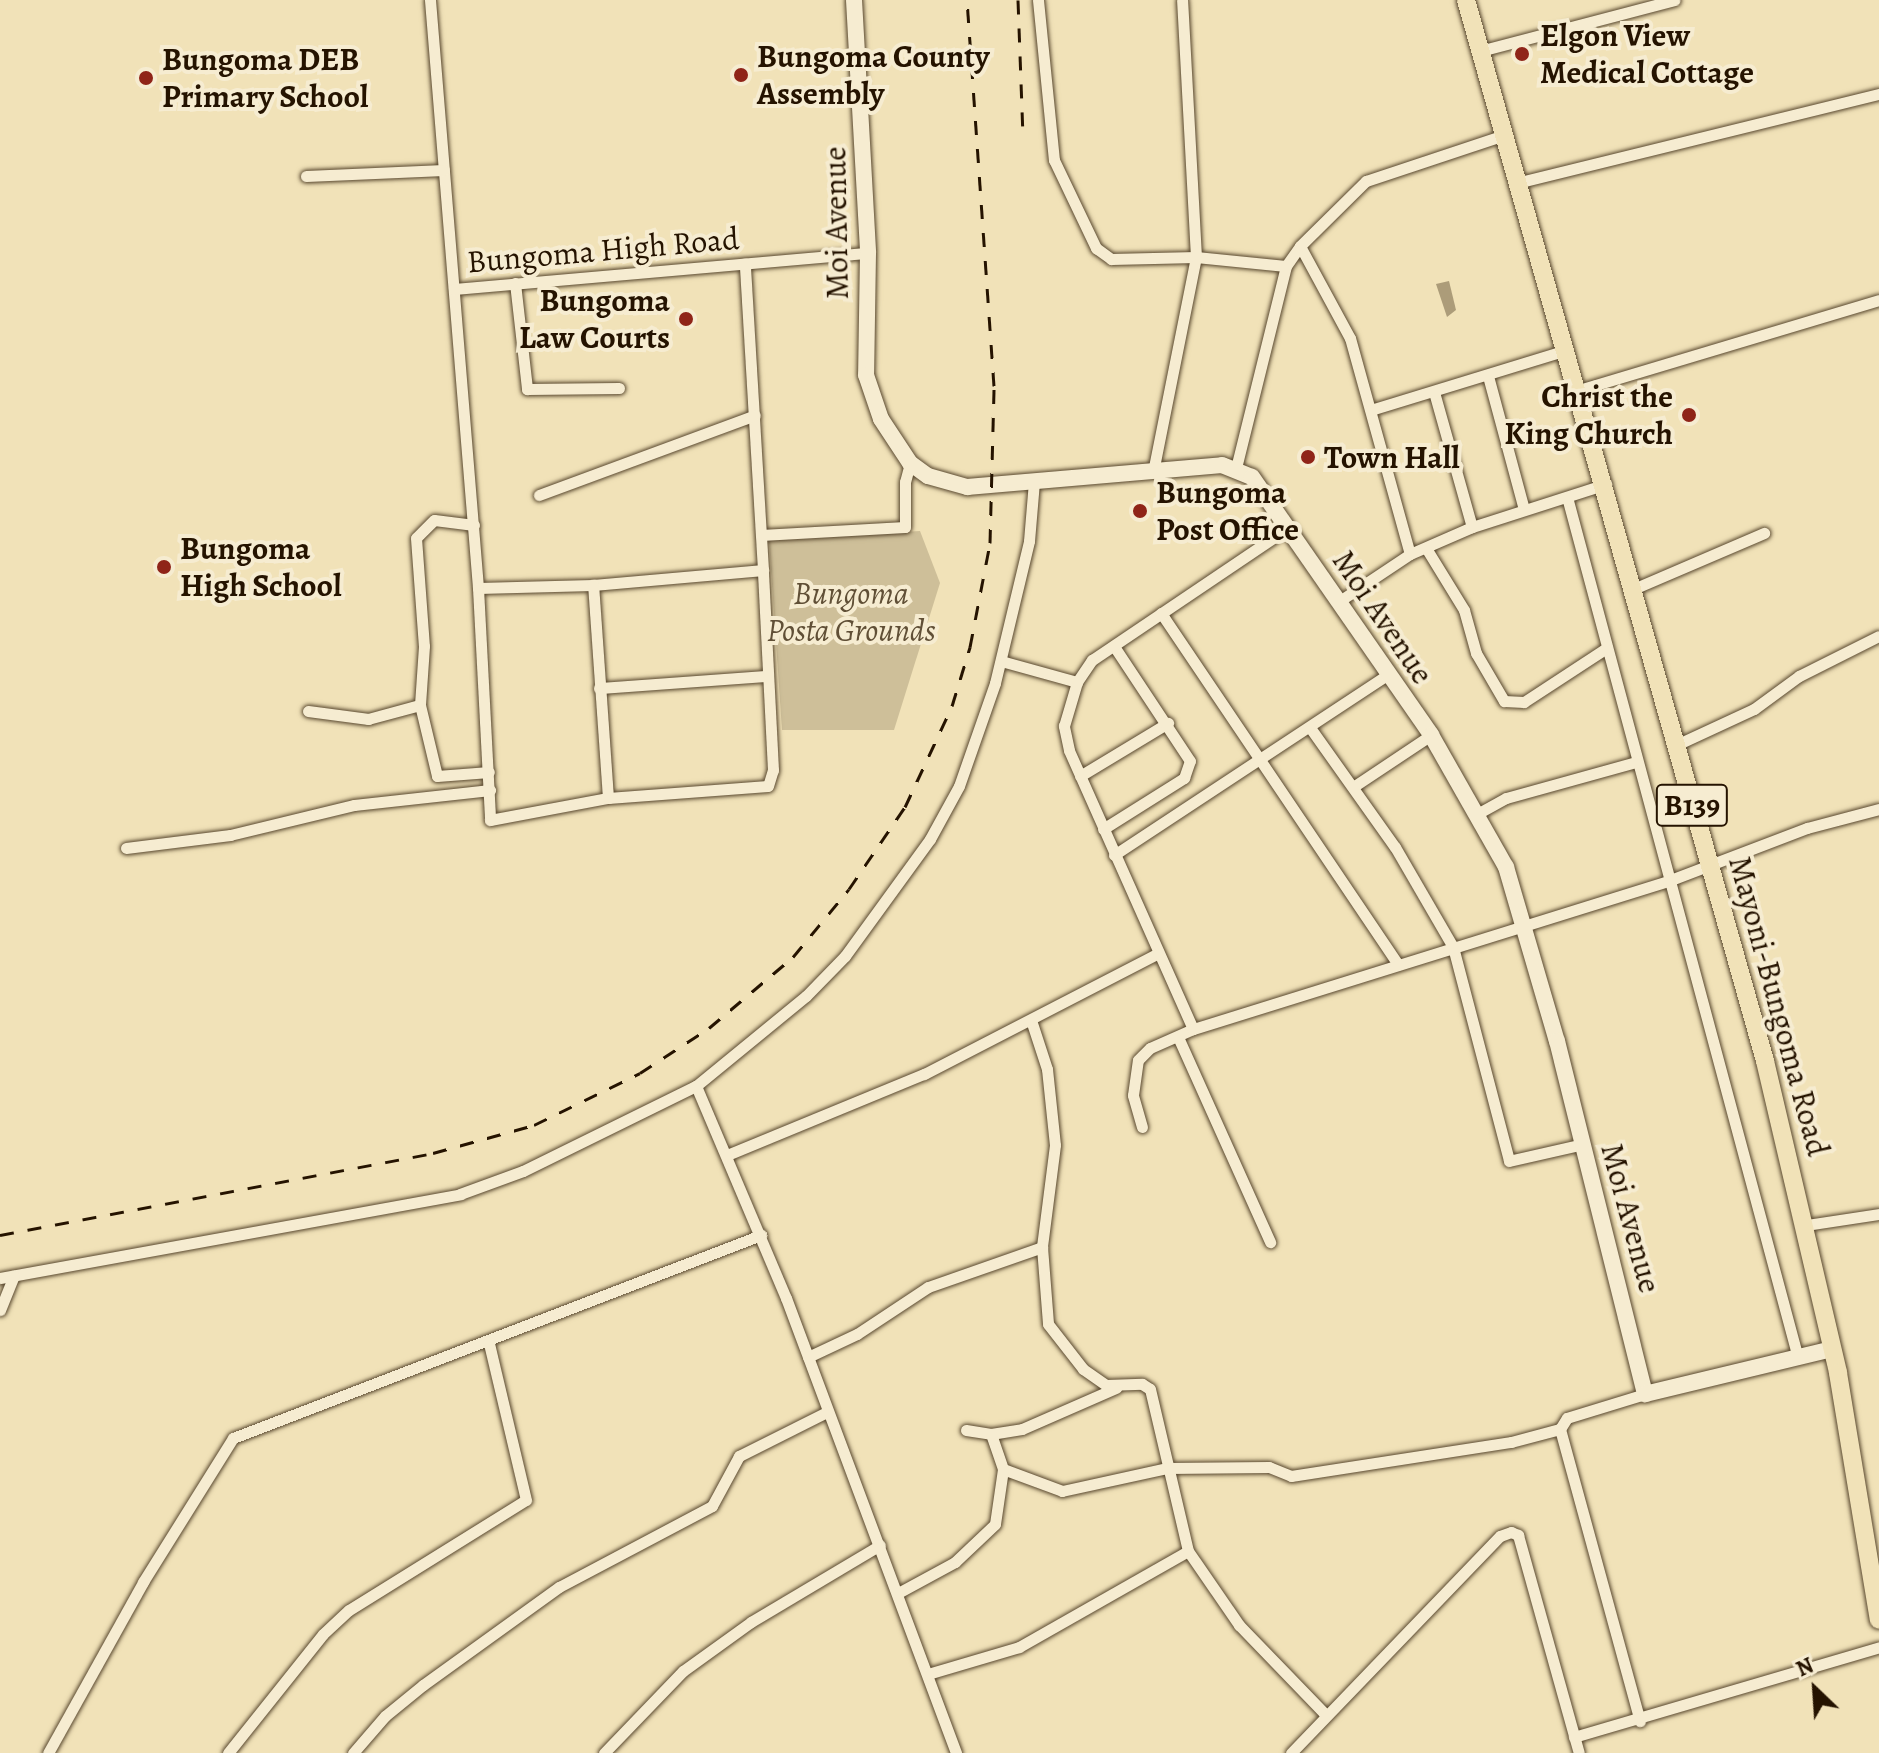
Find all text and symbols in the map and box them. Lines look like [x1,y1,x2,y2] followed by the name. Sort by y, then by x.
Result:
[1540,17,1754,92] place label: Elgon View Medical Cottage
[757,38,990,113] place label: Bungoma County Assembly
[162,41,368,116] place label: Bungoma DEB Primary School
[1511,43,1533,65] marker: Elgon View Medical Cottage
[732,66,750,84] marker: Bungoma County Assembly
[137,69,155,87] marker: Bungoma DEB Primary School
[815,146,857,300] street label: Moi Avenue
[465,219,741,281] street label: Bungoma High Road
[519,282,670,357] place label: Bungoma Law Courts
[677,310,695,328] marker: Bungoma Law Courts
[1504,378,1673,453] place label: Christ the King Church
[1680,406,1698,424] marker: Christ the King Church
[1324,438,1460,476] place label: Town Hall
[1299,448,1317,466] marker: Town Hall
[1156,474,1299,549] place label: Bungoma Post Office
[1131,502,1149,520] marker: Bungoma Post Office
[180,530,342,605] place label: Bungoma High School
[1324,543,1442,691] street label: Moi Avenue
[155,558,173,576] marker: Bungoma High School
[766,575,936,650] park label: Bungoma Posta Grounds
[1654,779,1730,831] road number: B139
[1720,852,1838,1160] street label: Mayoni-Bungoma Road
[1593,1139,1669,1297] street label: Moi Avenue
[1775,1649,1855,1729] north arrow
[1791,1650,1818,1684] text: N

